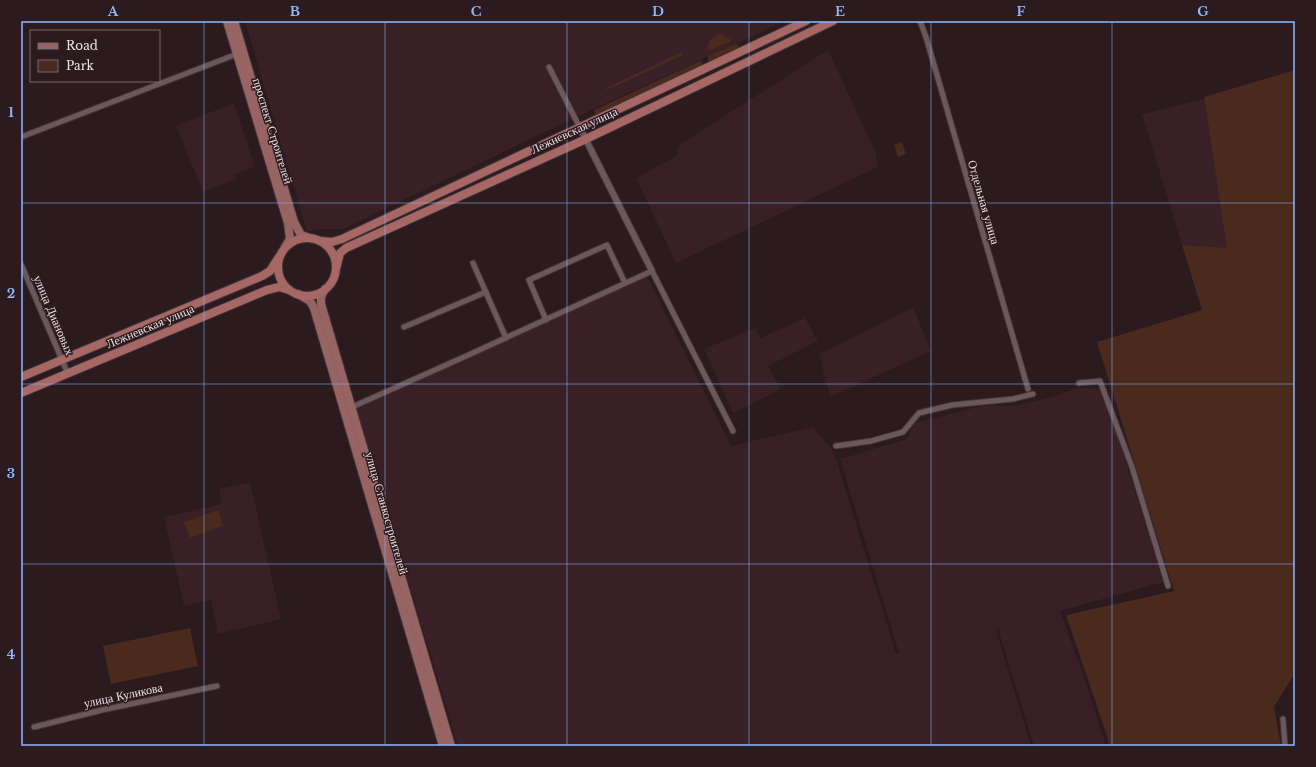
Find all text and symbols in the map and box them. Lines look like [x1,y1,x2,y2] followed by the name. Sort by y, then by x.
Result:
[107,3,119,20] text: A
[290,3,300,20] text: B
[471,3,482,20] text: C
[652,3,664,20] text: D
[835,3,845,20] text: E
[1017,3,1026,20] text: F
[1197,3,1209,20] text: G
[30,30,160,82] legend
[66,38,98,53] text: Road
[66,58,94,73] text: Park
[250,76,296,186] street label: проспект Строителей
[528,103,620,157] street label: Лежневская улица
[8,104,14,121] text: 1
[965,158,1003,247] street label: Отдельная улица
[30,273,78,357] street label: улица Диановых
[7,285,15,302] text: 2
[104,300,197,351] street label: Лежневская улица
[362,450,412,577] street label: улица Станкостроителей
[7,465,15,482] text: 3
[7,646,16,663] text: 4
[82,679,164,711] street label: улица Куликова

